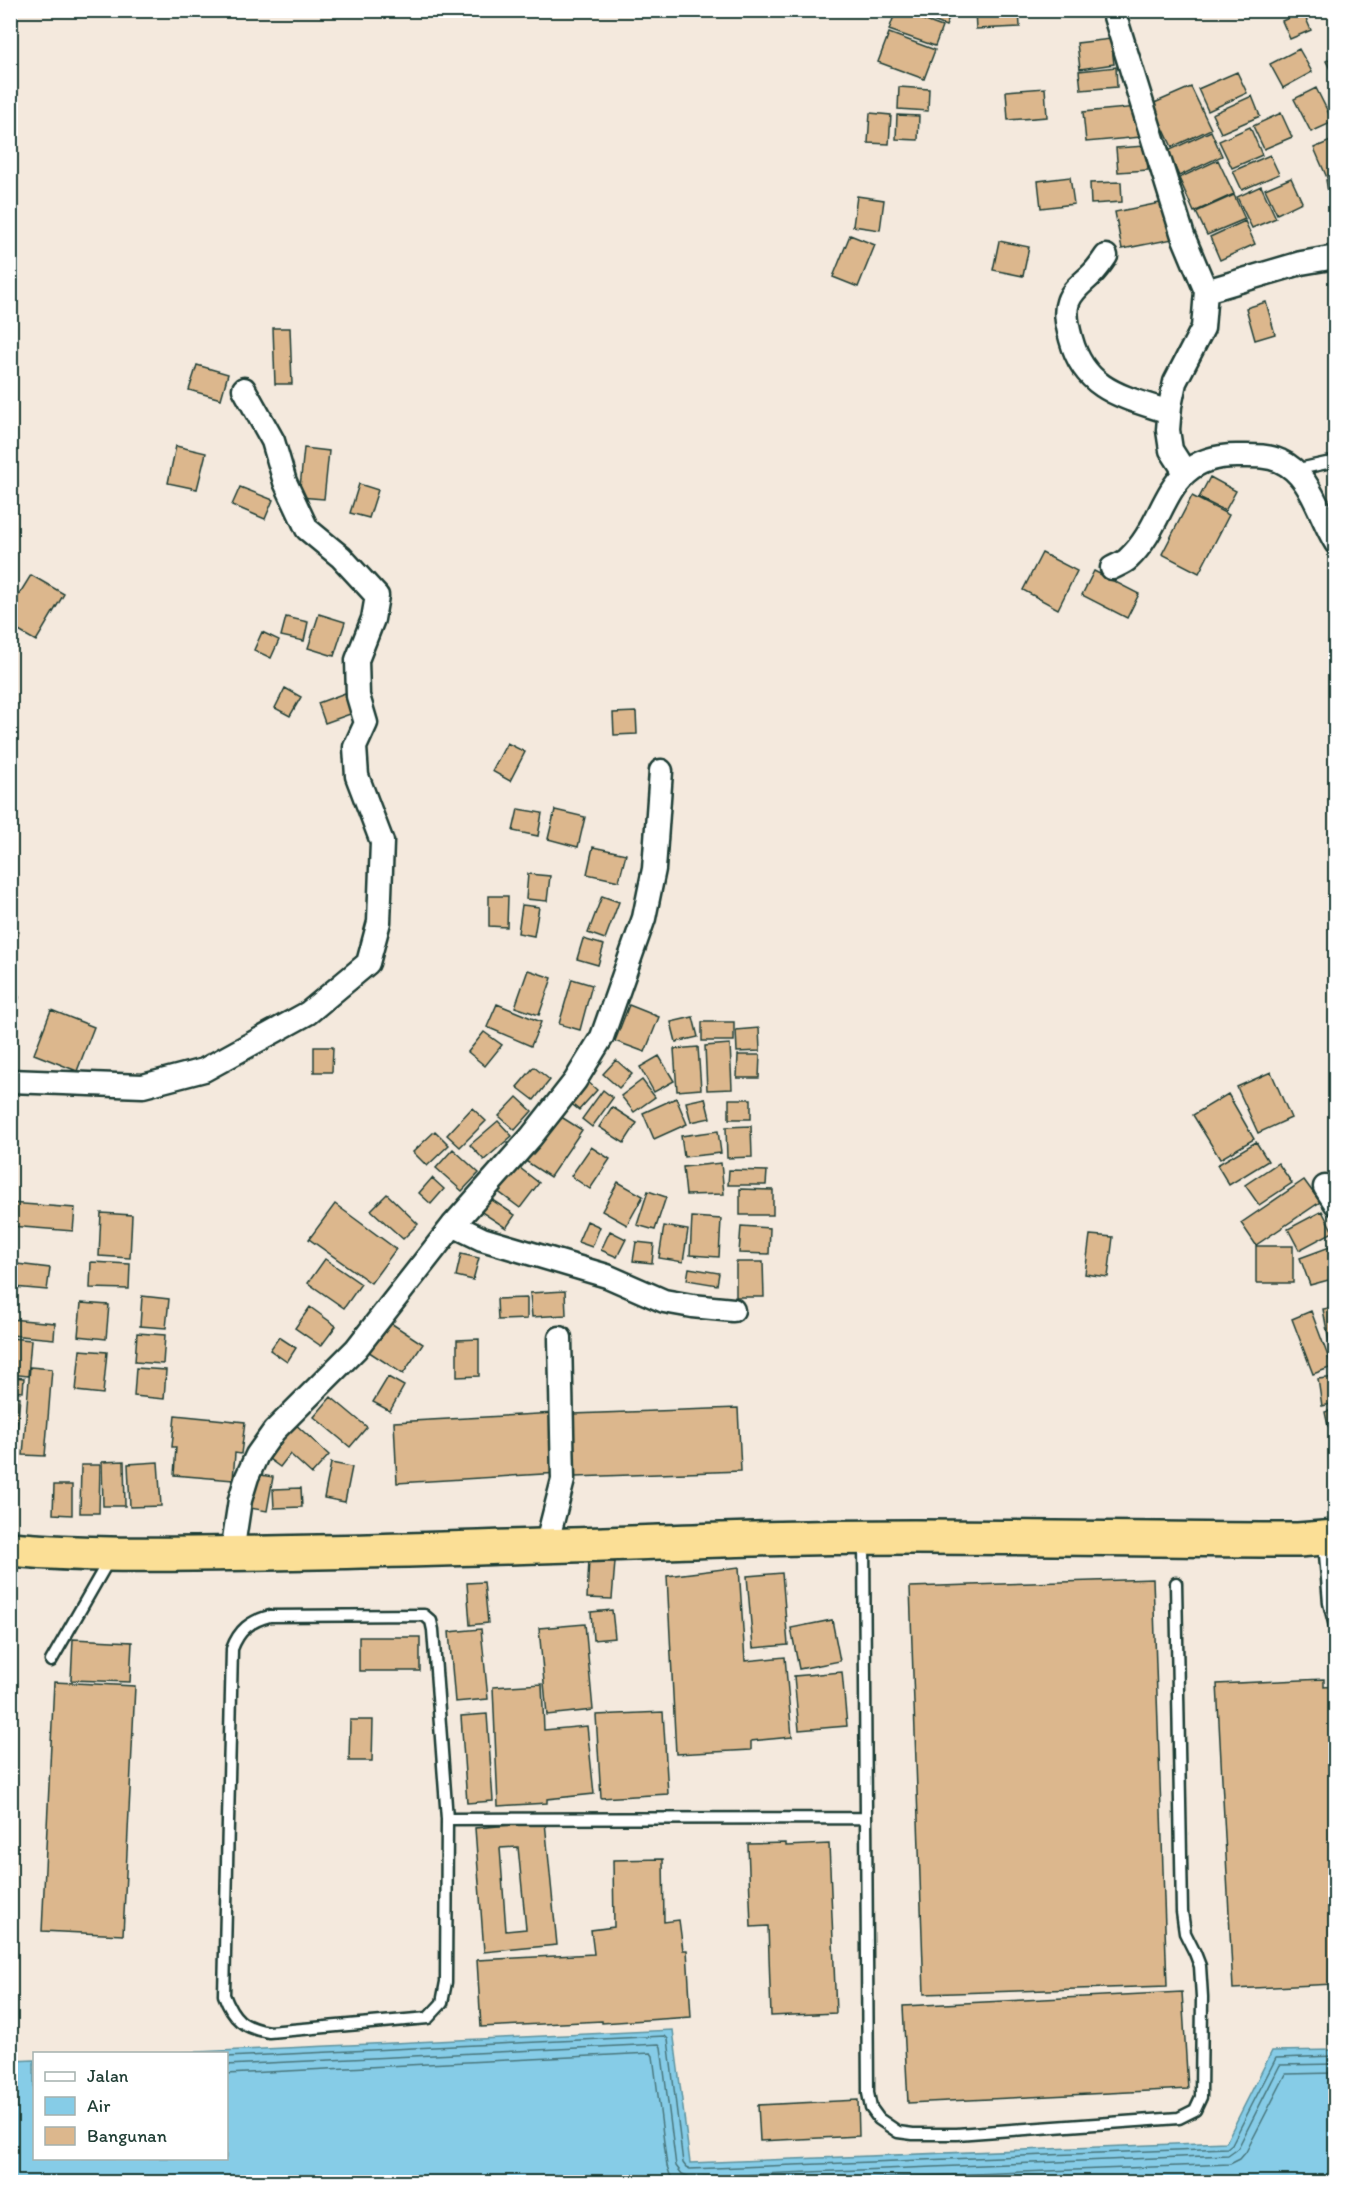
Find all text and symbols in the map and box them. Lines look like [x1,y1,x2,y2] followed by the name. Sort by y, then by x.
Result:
[33,2052,228,2160] legend
[87,2065,129,2087] text: Jalan
[87,2095,111,2117] text: Air
[87,2125,167,2147] text: Bangunan

